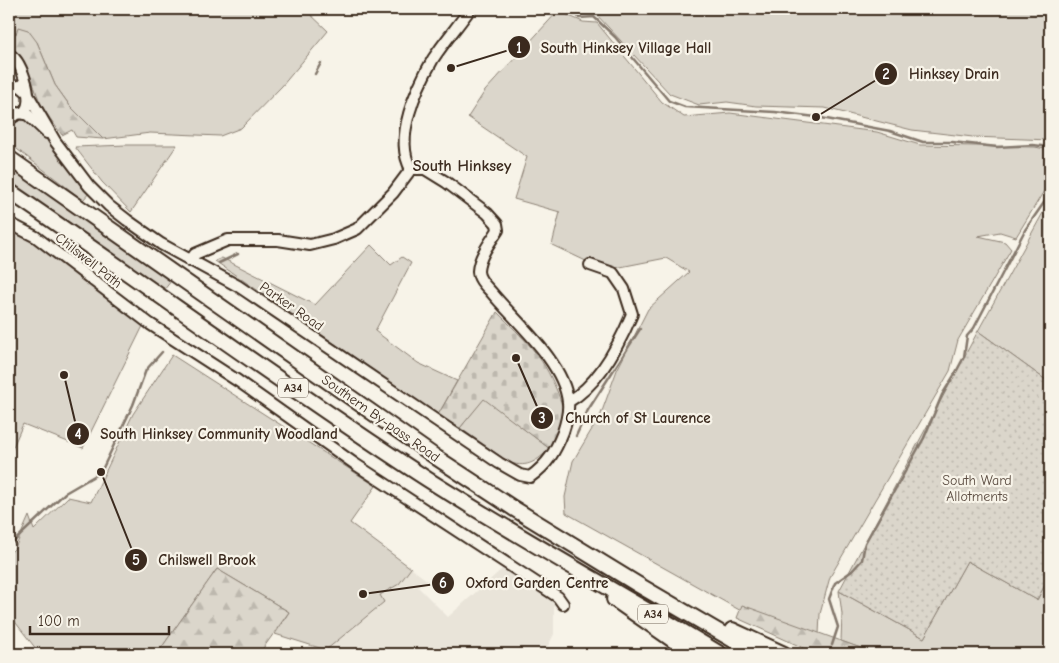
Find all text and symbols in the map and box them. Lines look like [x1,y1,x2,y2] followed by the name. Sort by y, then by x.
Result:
[506,32,721,62] callout: South Hinksey Village Hall
[516,39,522,57] text: 1
[541,39,711,57] text: South Hinksey Village Hall
[873,59,1009,89] callout: Hinksey Drain
[882,65,890,83] text: 2
[909,65,999,83] text: Hinksey Drain
[413,157,512,175] district label: South Hinksey
[52,229,125,292] street label: Chilswell Path
[257,278,327,335] street label: Parker Road
[318,371,443,466] street label: Southern By-pass Road
[278,378,308,398] road number: A34
[530,403,720,433] callout: Church of St Laurence
[538,409,546,427] text: 3
[565,409,711,427] text: Church of St Laurence
[65,419,348,449] callout: South Hinksey Community Woodland
[74,425,82,443] text: 4
[100,425,338,443] text: South Hinksey Community Woodland
[942,472,1012,505] park label: South Ward Allotments
[123,545,266,575] callout: Chilswell Brook
[132,551,140,569] text: 5
[158,551,256,569] text: Chilswell Brook
[431,568,619,598] callout: Oxford Garden Centre
[439,574,447,592] text: 6
[466,574,608,592] text: Oxford Garden Centre
[30,603,169,635] scale bar
[638,604,668,624] road number: A34
[38,612,80,630] text: 100 m

